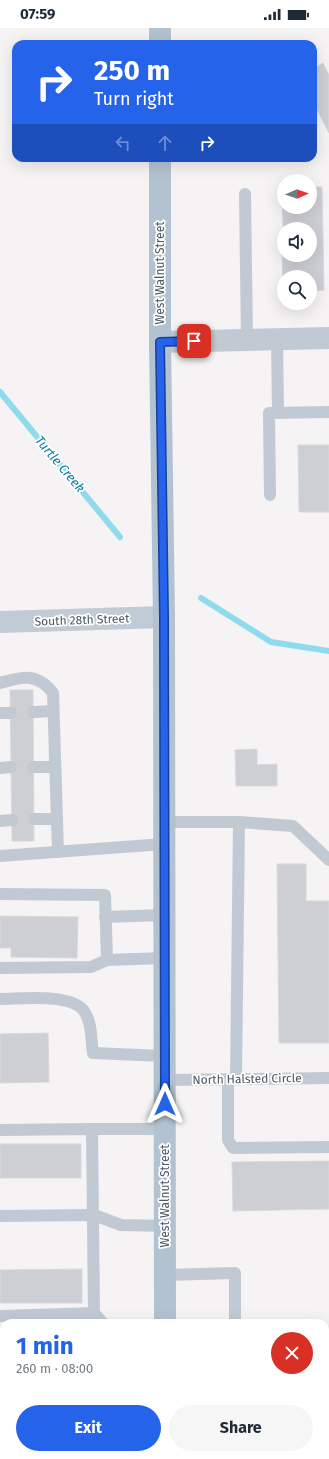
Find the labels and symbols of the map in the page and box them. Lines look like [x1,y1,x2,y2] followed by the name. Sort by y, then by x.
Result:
[277,174,317,214] north arrow
[153,221,167,325] street label: West Walnut Street
[177,324,211,358] pin
[32,433,88,495] water label: Turtle Creek
[34,611,130,629] street label: South 28th Street
[192,1071,302,1087] street label: North Halsted Circle
[144,1083,186,1125] position arrow
[158,1144,172,1248] street label: West Walnut Street

